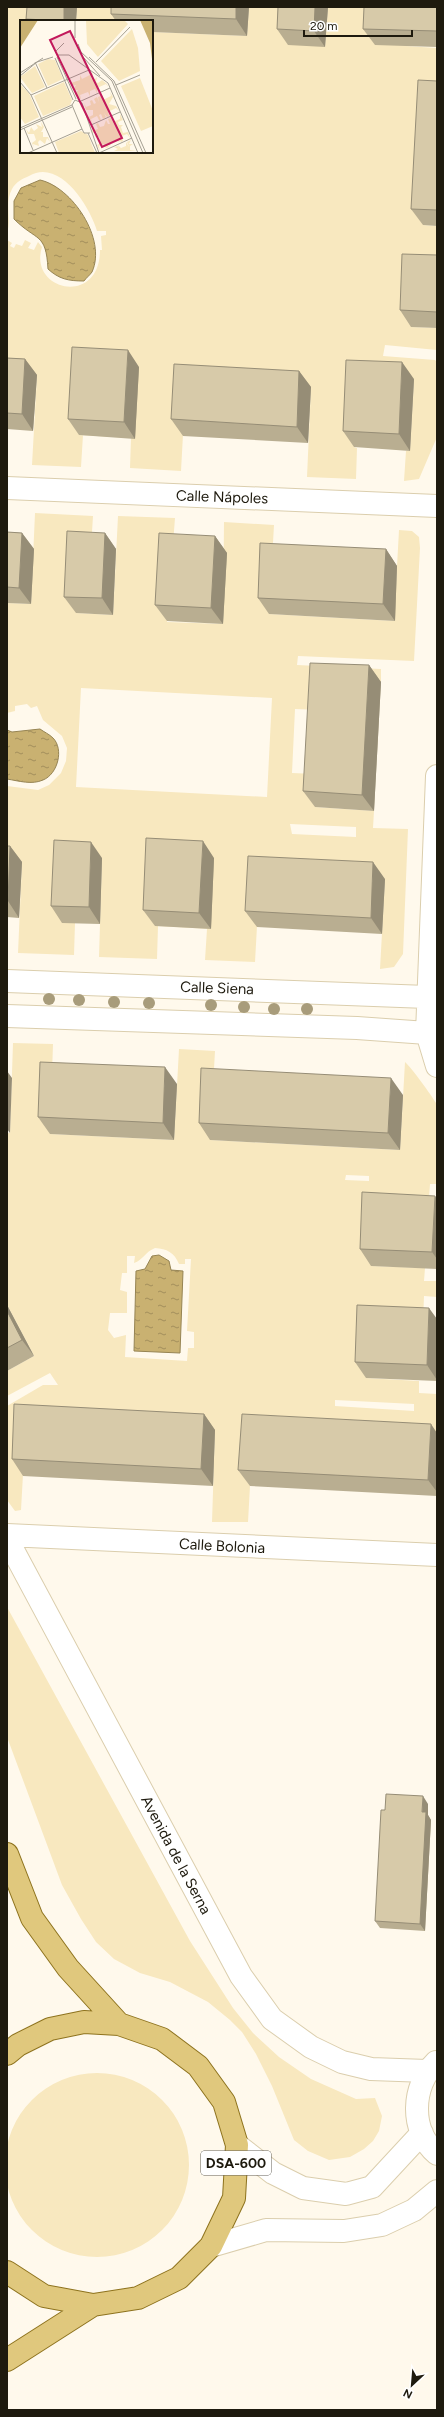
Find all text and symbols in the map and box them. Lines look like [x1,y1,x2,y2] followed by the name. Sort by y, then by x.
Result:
[304,12,412,38] scale bar
[310,19,338,33] text: 20 m
[20,20,153,153] inset map
[176,486,268,508] street label: Calle Nápoles
[180,978,254,998] street label: Calle Siena
[178,1535,266,1557] street label: Calle Bolonia
[137,1793,215,1917] street label: Avenida de la Serna
[201,2151,271,2175] road number: DSA-600
[392,2365,432,2405] north arrow
[401,2386,415,2401] text: N

